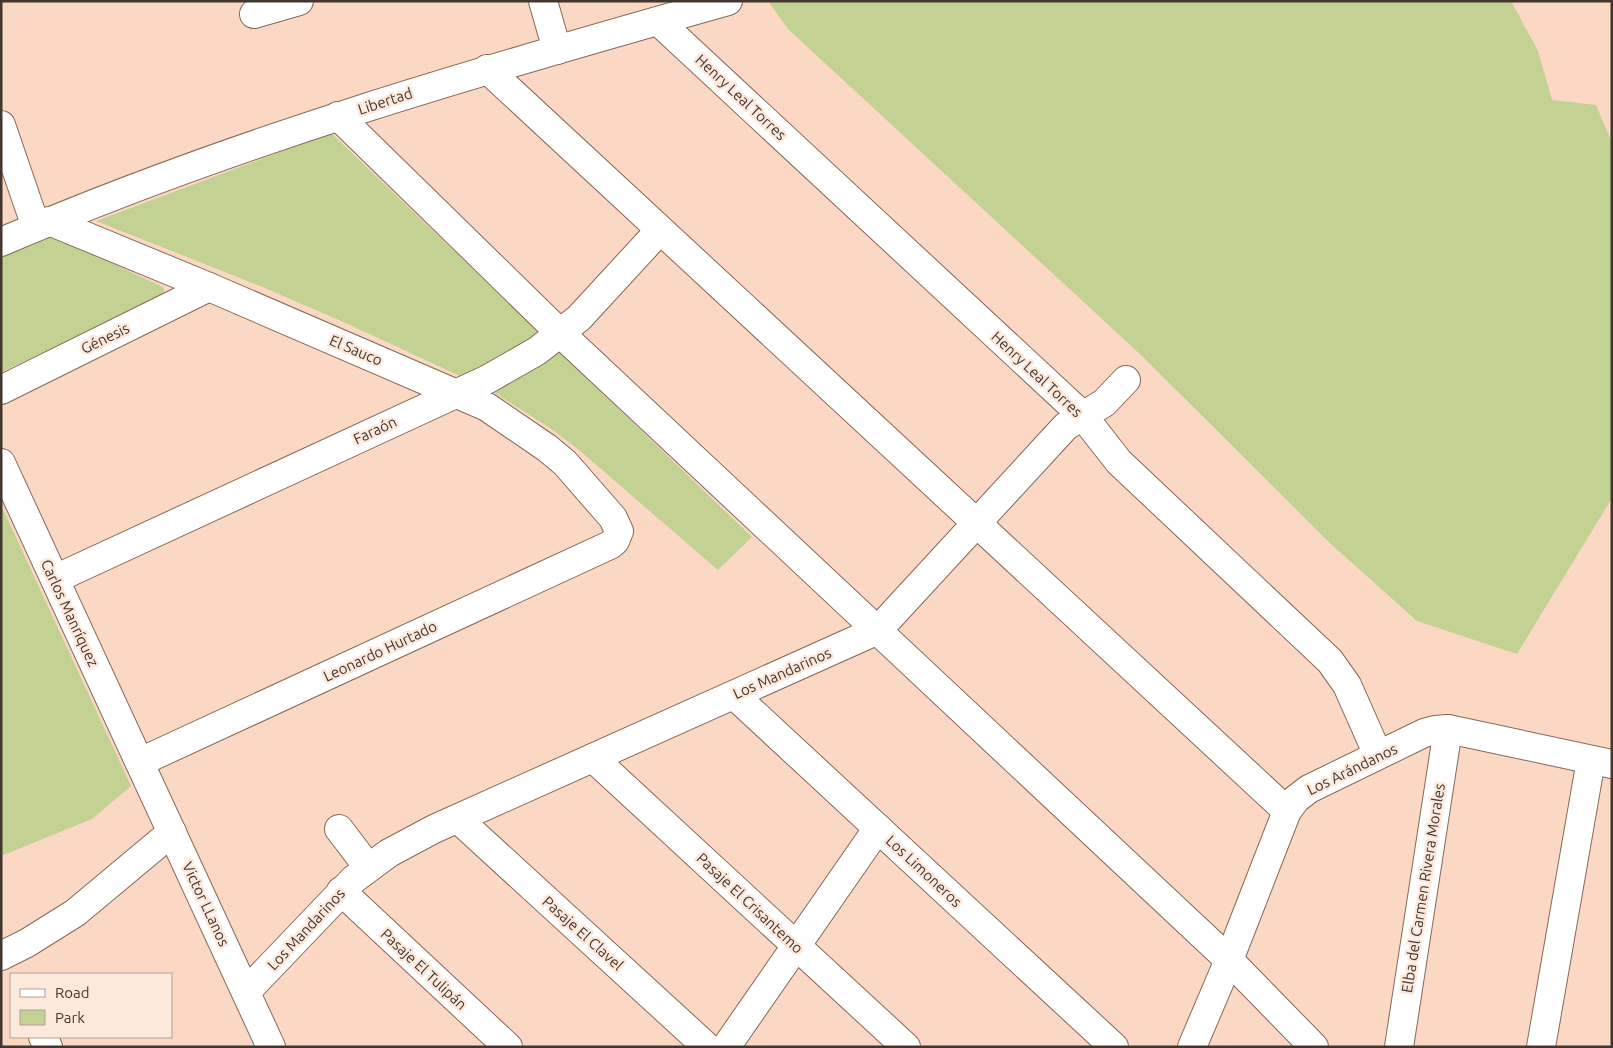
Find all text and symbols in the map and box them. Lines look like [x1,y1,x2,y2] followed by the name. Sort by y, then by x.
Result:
[692,51,790,143] street label: Henry Leal Torres
[356,84,414,118] street label: Libertad
[78,319,132,357] street label: Génesis
[988,328,1086,420] street label: Henry Leal Torres
[327,331,385,369] street label: El Sauco
[351,413,399,447] street label: Faraón
[38,557,102,669] street label: Carlos Manríquez
[320,617,440,685] street label: Leonardo Hurtado
[730,644,834,702] street label: Los Mandarinos
[1304,740,1400,798] street label: Los Arándanos
[1398,782,1448,994] street label: Elba del Carmen Rivera Morales
[883,832,965,910] street label: Los Limoneros
[693,849,807,957] street label: Pasaje El Crisantemo
[179,859,233,949] street label: Victor LLanos
[264,885,348,973] street label: Los Mandarinos
[539,892,627,974] street label: Pasaje El Clavel
[378,925,470,1013] street label: Pasaje El Tulipán
[10,973,172,1038] legend
[55,984,90,1001] text: Road
[55,1009,85,1026] text: Park

